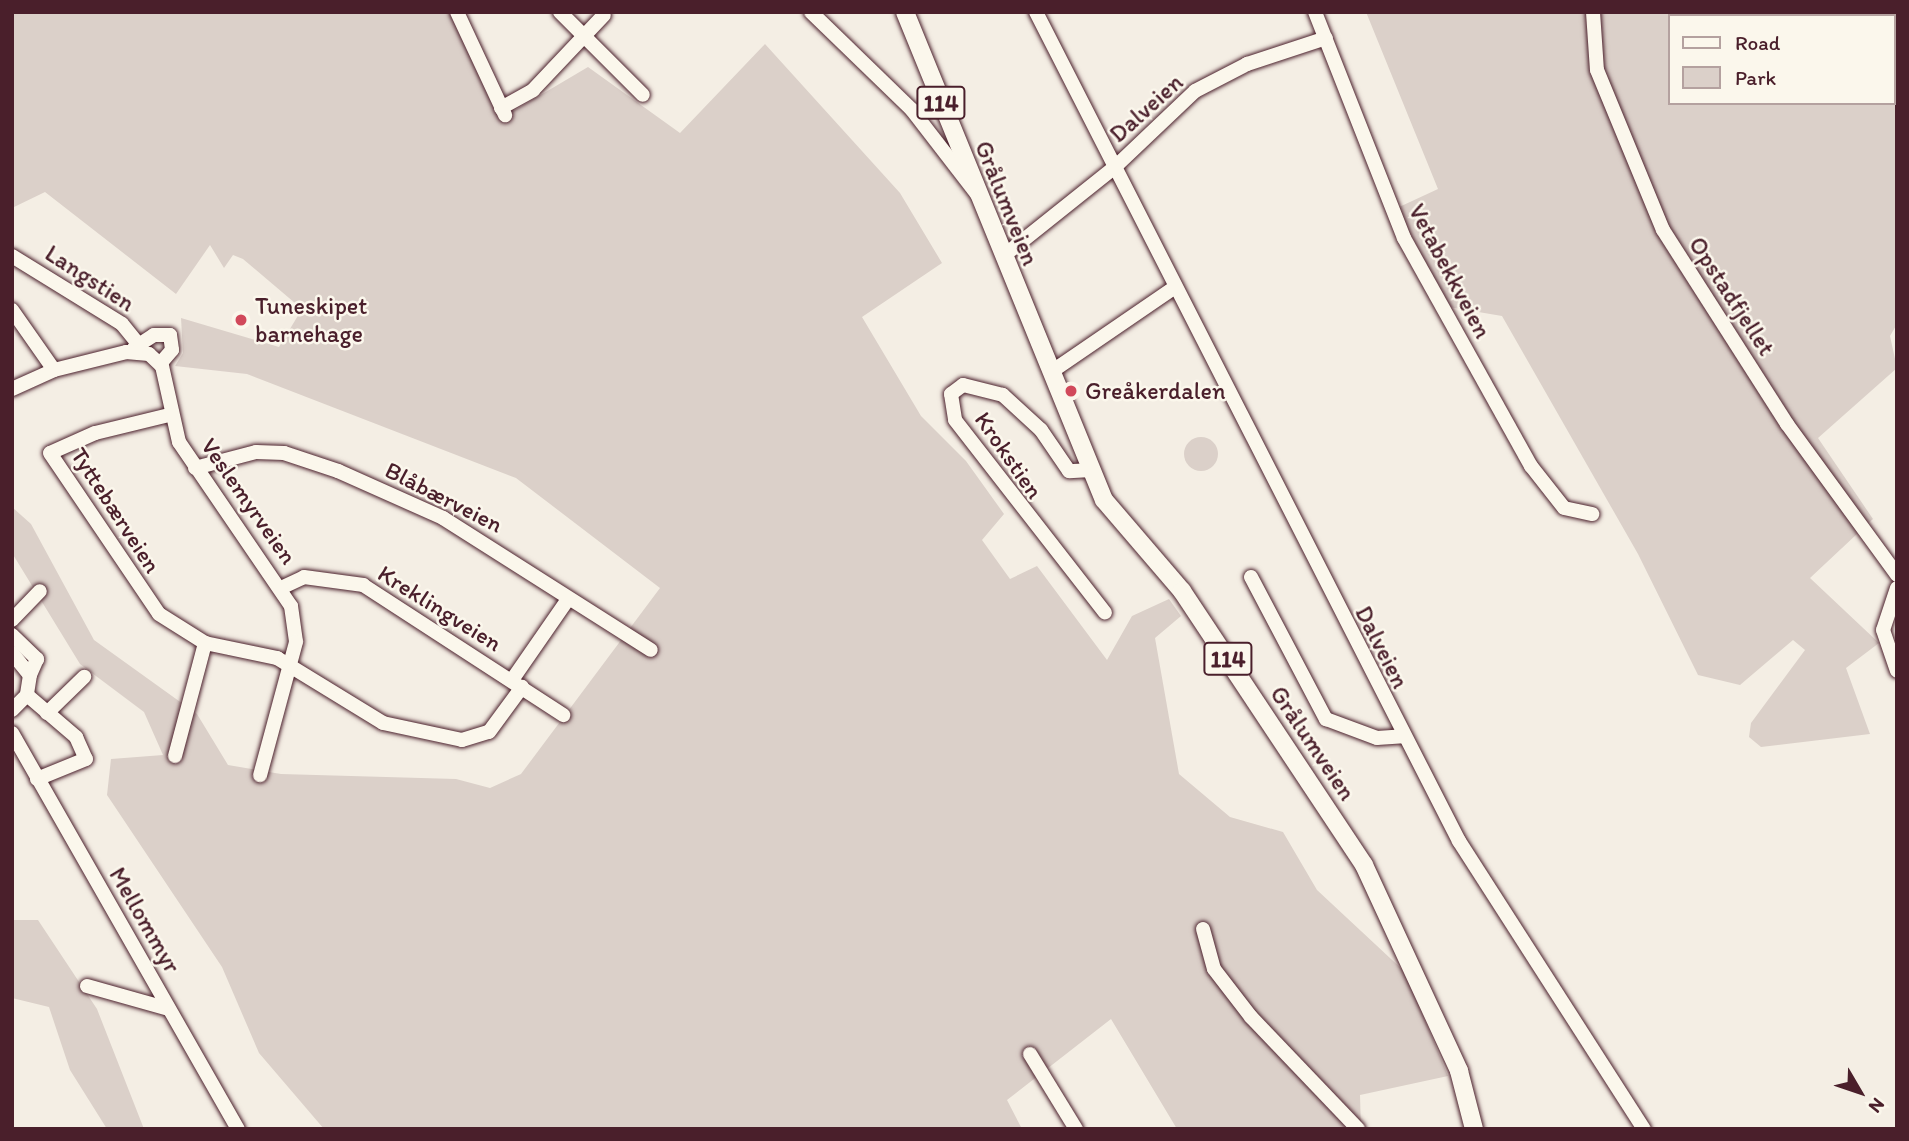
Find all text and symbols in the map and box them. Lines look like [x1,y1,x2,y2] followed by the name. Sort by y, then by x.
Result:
[1668,14,1895,105] legend
[1735,30,1780,55] text: Road
[1735,65,1776,90] text: Park
[1103,68,1189,148] street label: Dalveien
[915,83,967,122] road number: 114
[969,137,1045,269] street label: Grålumveien
[1403,199,1497,343] street label: Vetabekkveien
[1683,231,1781,361] street label: Opstadfjellet
[40,238,140,318] street label: Langstien
[255,292,367,348] place label: Tuneskipet barnehage
[233,312,249,328] marker: Tuneskipet barnehage
[1085,377,1226,405] place label: Greåkerdalen
[1063,383,1079,399] marker: Greåkerdalen
[969,406,1049,504] street label: Krokstien
[195,432,303,570] street label: Veslemyrveien
[65,442,167,578] street label: Tyttebærveien
[380,455,508,539] street label: Blåbærveien
[373,558,507,658] street label: Kreklingveien
[1349,601,1415,693] street label: Dalveien
[1202,639,1254,678] road number: 114
[1264,680,1362,806] street label: Grålumveien
[103,862,187,978] street label: Mellommyr
[1825,1057,1895,1127] north arrow
[1864,1093,1890,1118] text: N

